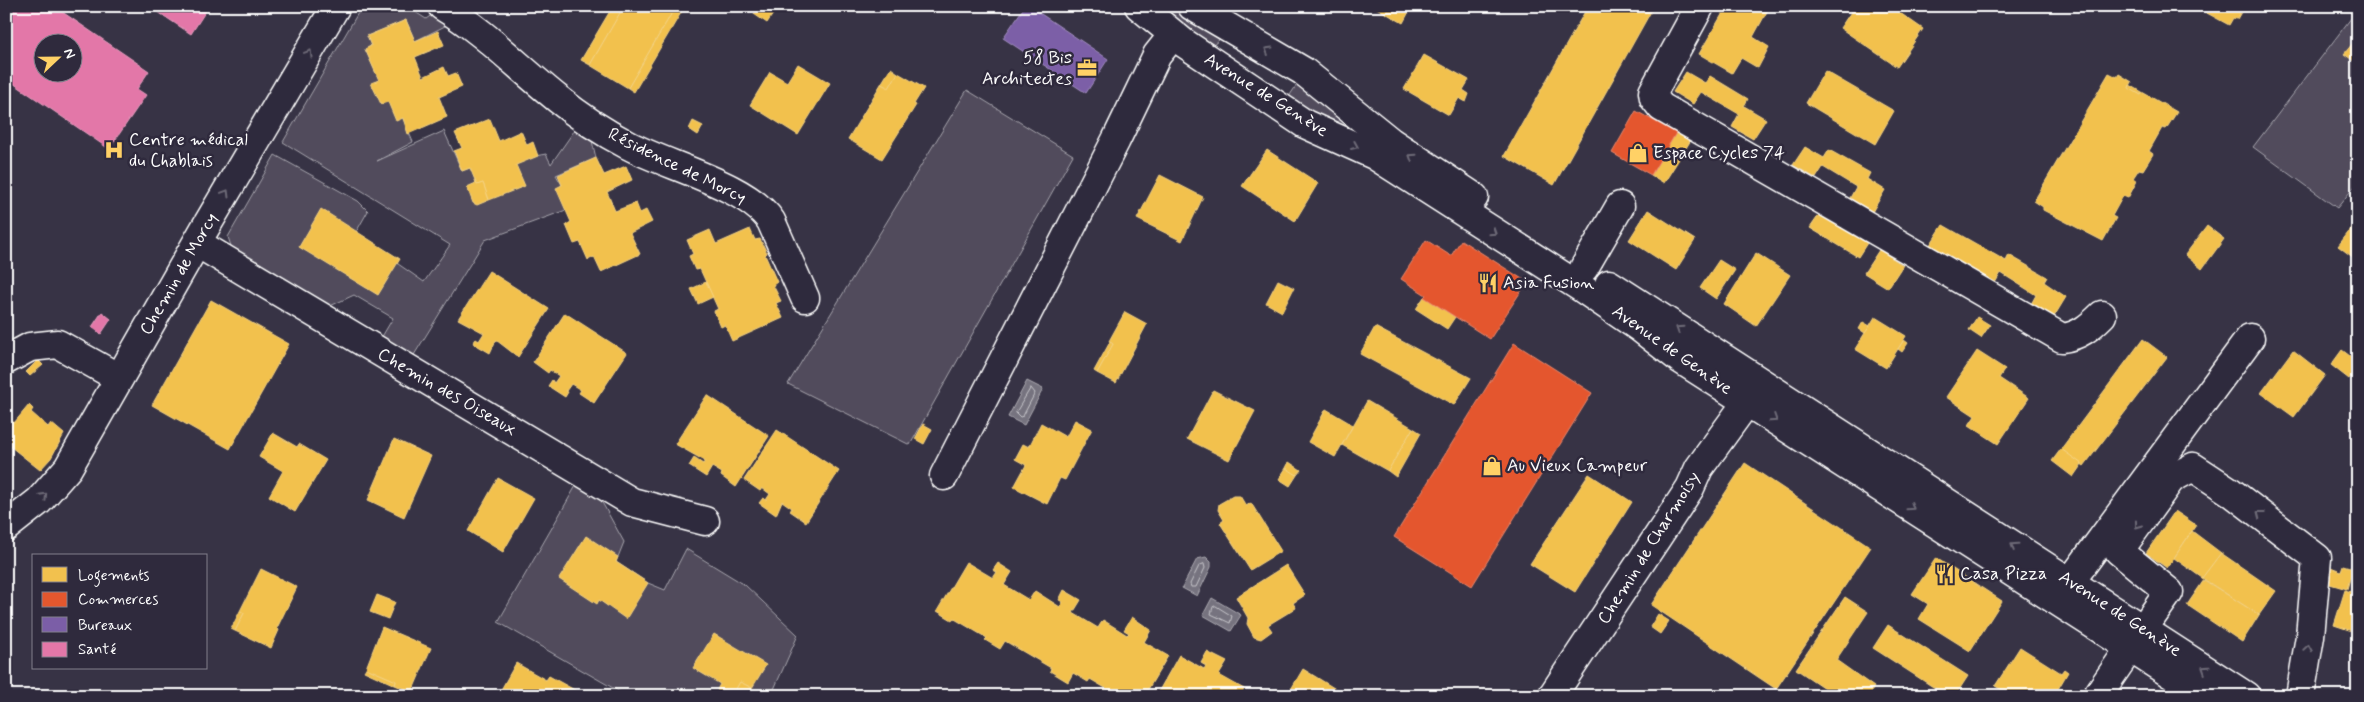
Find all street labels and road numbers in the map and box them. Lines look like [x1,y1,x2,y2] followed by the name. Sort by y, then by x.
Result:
[1199,47,1333,143] street label: Avenue de Genève
[604,122,750,210] street label: Résidence de Morcy
[134,208,224,340] street label: Chemin de Morcy
[1607,299,1737,401] street label: Avenue de Genève
[373,342,521,442] street label: Chemin des Oiseaux
[1592,467,1706,629] street label: Chemin de Charmoisy
[2054,565,2186,663] street label: Avenue de Genève

